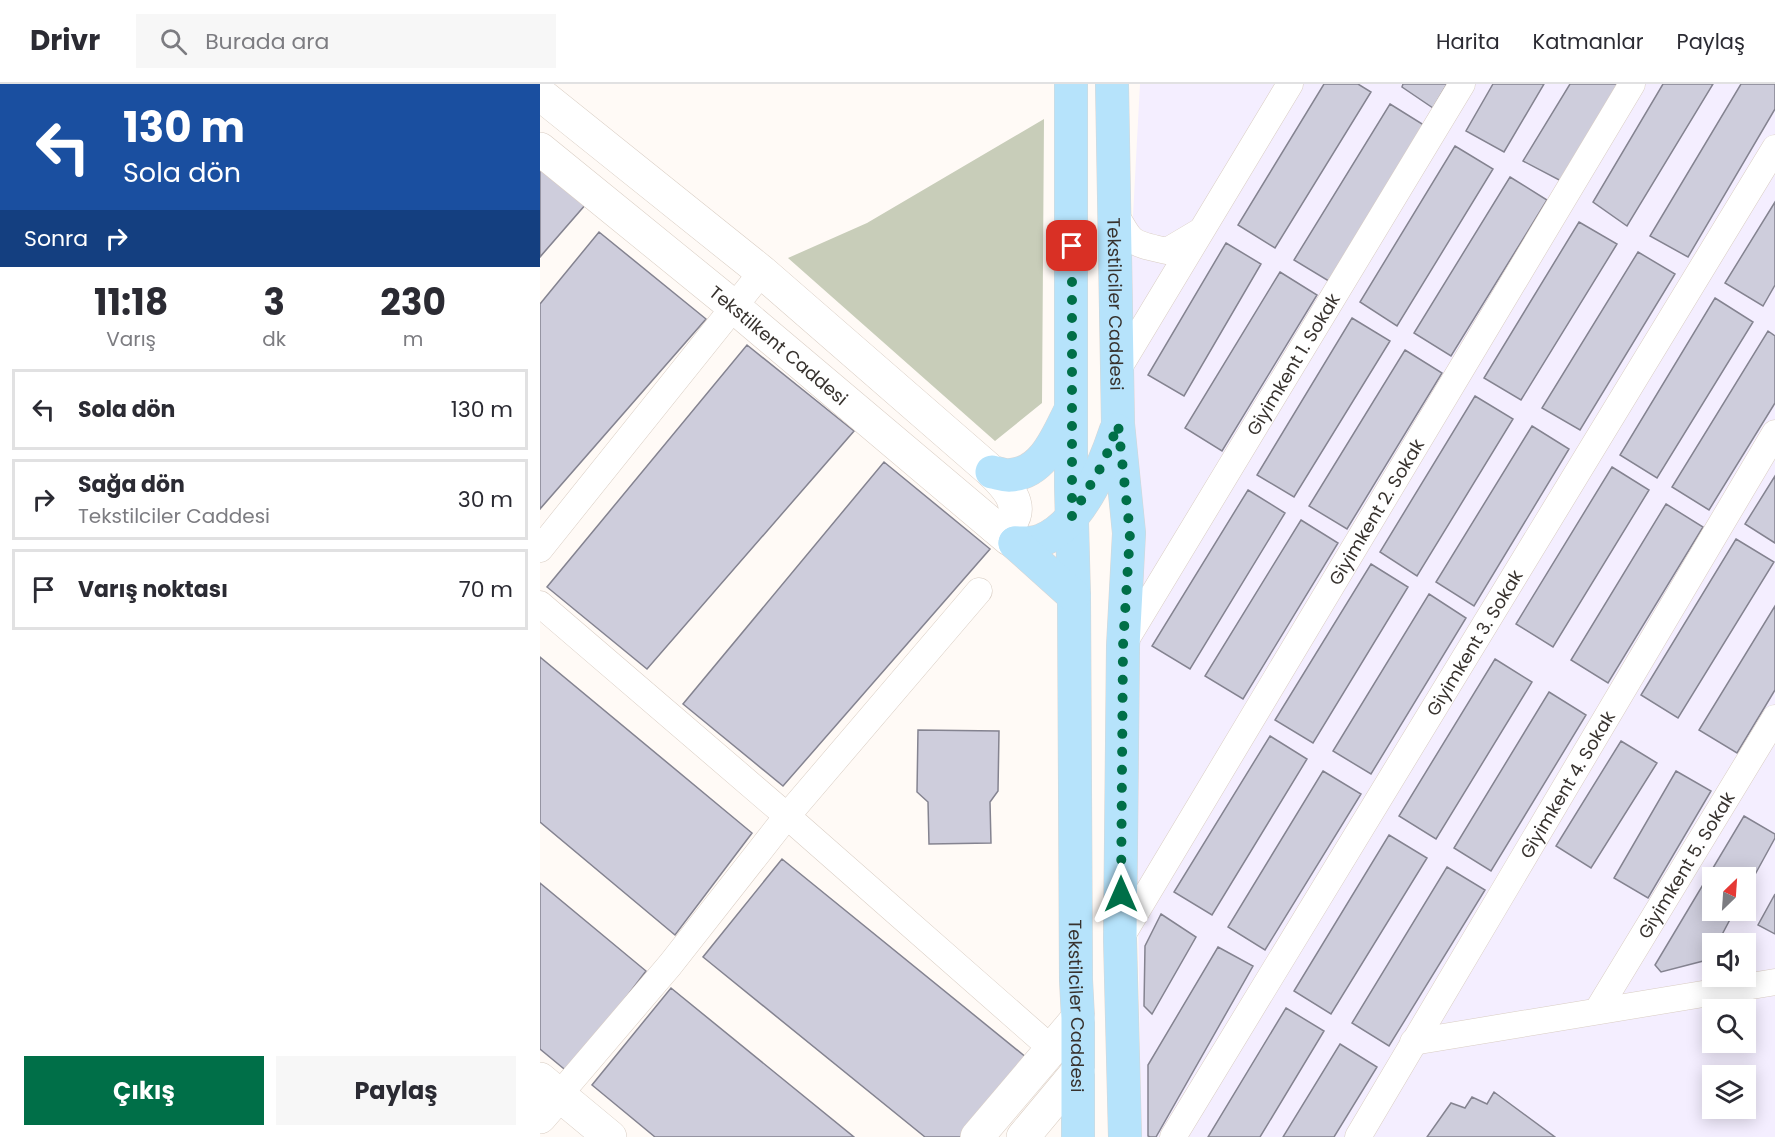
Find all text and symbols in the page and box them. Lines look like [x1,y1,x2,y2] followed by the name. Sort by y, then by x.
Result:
[136,14,556,68] search box
[30,21,100,60] text: Drivr
[157,25,190,58] icon: search
[205,26,329,57] text: Burada ara
[1436,27,1500,56] text: Harita
[1533,27,1643,56] text: Katmanlar
[1676,27,1745,56] text: Paylaş
[123,98,245,157] text: 130 m
[24,108,102,186] icon: left
[123,154,241,191] text: Sola dön
[1102,217,1130,391] street label: Tekstilciler Caddesi
[1046,220,1097,271] pin
[100,222,133,255] icon: right
[24,223,88,254] text: Sonra
[1055,229,1088,262] icon: arrive
[94,277,168,328] text: 11:18
[263,277,285,328] text: 3
[380,277,446,328] text: 230
[704,279,853,410] street label: Tekstilkent Caddesi
[1240,288,1346,440] street label: Giyimkent 1. Sokak
[106,325,156,353] text: Varış
[262,325,286,353] text: dk
[403,325,423,353] text: m
[27,393,60,426] icon: left
[78,394,175,425] text: Sola dön
[451,394,513,425] text: 130 m
[1322,433,1430,590] street label: Giyimkent 2. Sokak
[78,469,185,500] text: Sağa dön
[27,483,60,516] icon: right
[458,484,513,515] text: 30 m
[78,502,270,530] text: Tekstilciler Caddesi
[1420,564,1529,720] street label: Giyimkent 3. Sokak
[27,573,60,606] icon: arrive
[78,574,228,605] text: Varış noktası
[459,574,513,605] text: 70 m
[1513,705,1621,863] street label: Giyimkent 4. Sokak
[1632,786,1740,943] street label: Giyimkent 5. Sokak
[1089,862,1153,926] position arrow
[1702,867,1756,921] north arrow
[1702,867,1756,1119] map controls
[1063,919,1091,1092] street label: Tekstilciler Caddesi
[1702,933,1756,987] button: sound
[1702,999,1756,1053] button: search
[24,1056,264,1125] button: Çıkış
[276,1056,516,1125] button: Paylaş
[1702,1065,1756,1119] button: layers

